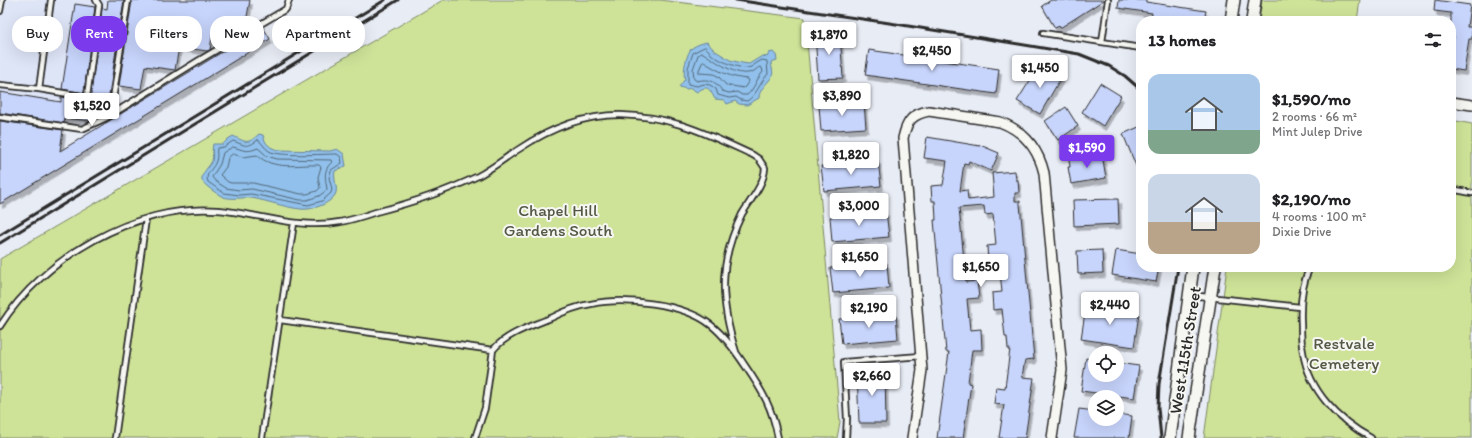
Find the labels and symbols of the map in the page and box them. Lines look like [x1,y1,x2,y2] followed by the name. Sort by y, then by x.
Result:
[796,22,862,56] pin: $1,870
[899,38,965,72] pin: $2,450
[1007,55,1073,89] pin: $1,450
[809,83,875,117] pin: $3,890
[59,93,125,127] pin: $1,520
[1054,135,1120,169] pin: $1,590
[818,142,884,176] pin: $1,820
[826,193,892,227] pin: $3,000
[504,200,612,240] park label: Chapel Hill Gardens South
[827,244,893,278] pin: $1,650
[948,254,1014,288] pin: $1,650
[1165,285,1205,415] street label: West 115th Street
[1077,292,1143,326] pin: $2,440
[836,295,902,329] pin: $2,190
[1309,333,1379,373] park label: Restvale Cemetery
[839,363,905,397] pin: $2,660

